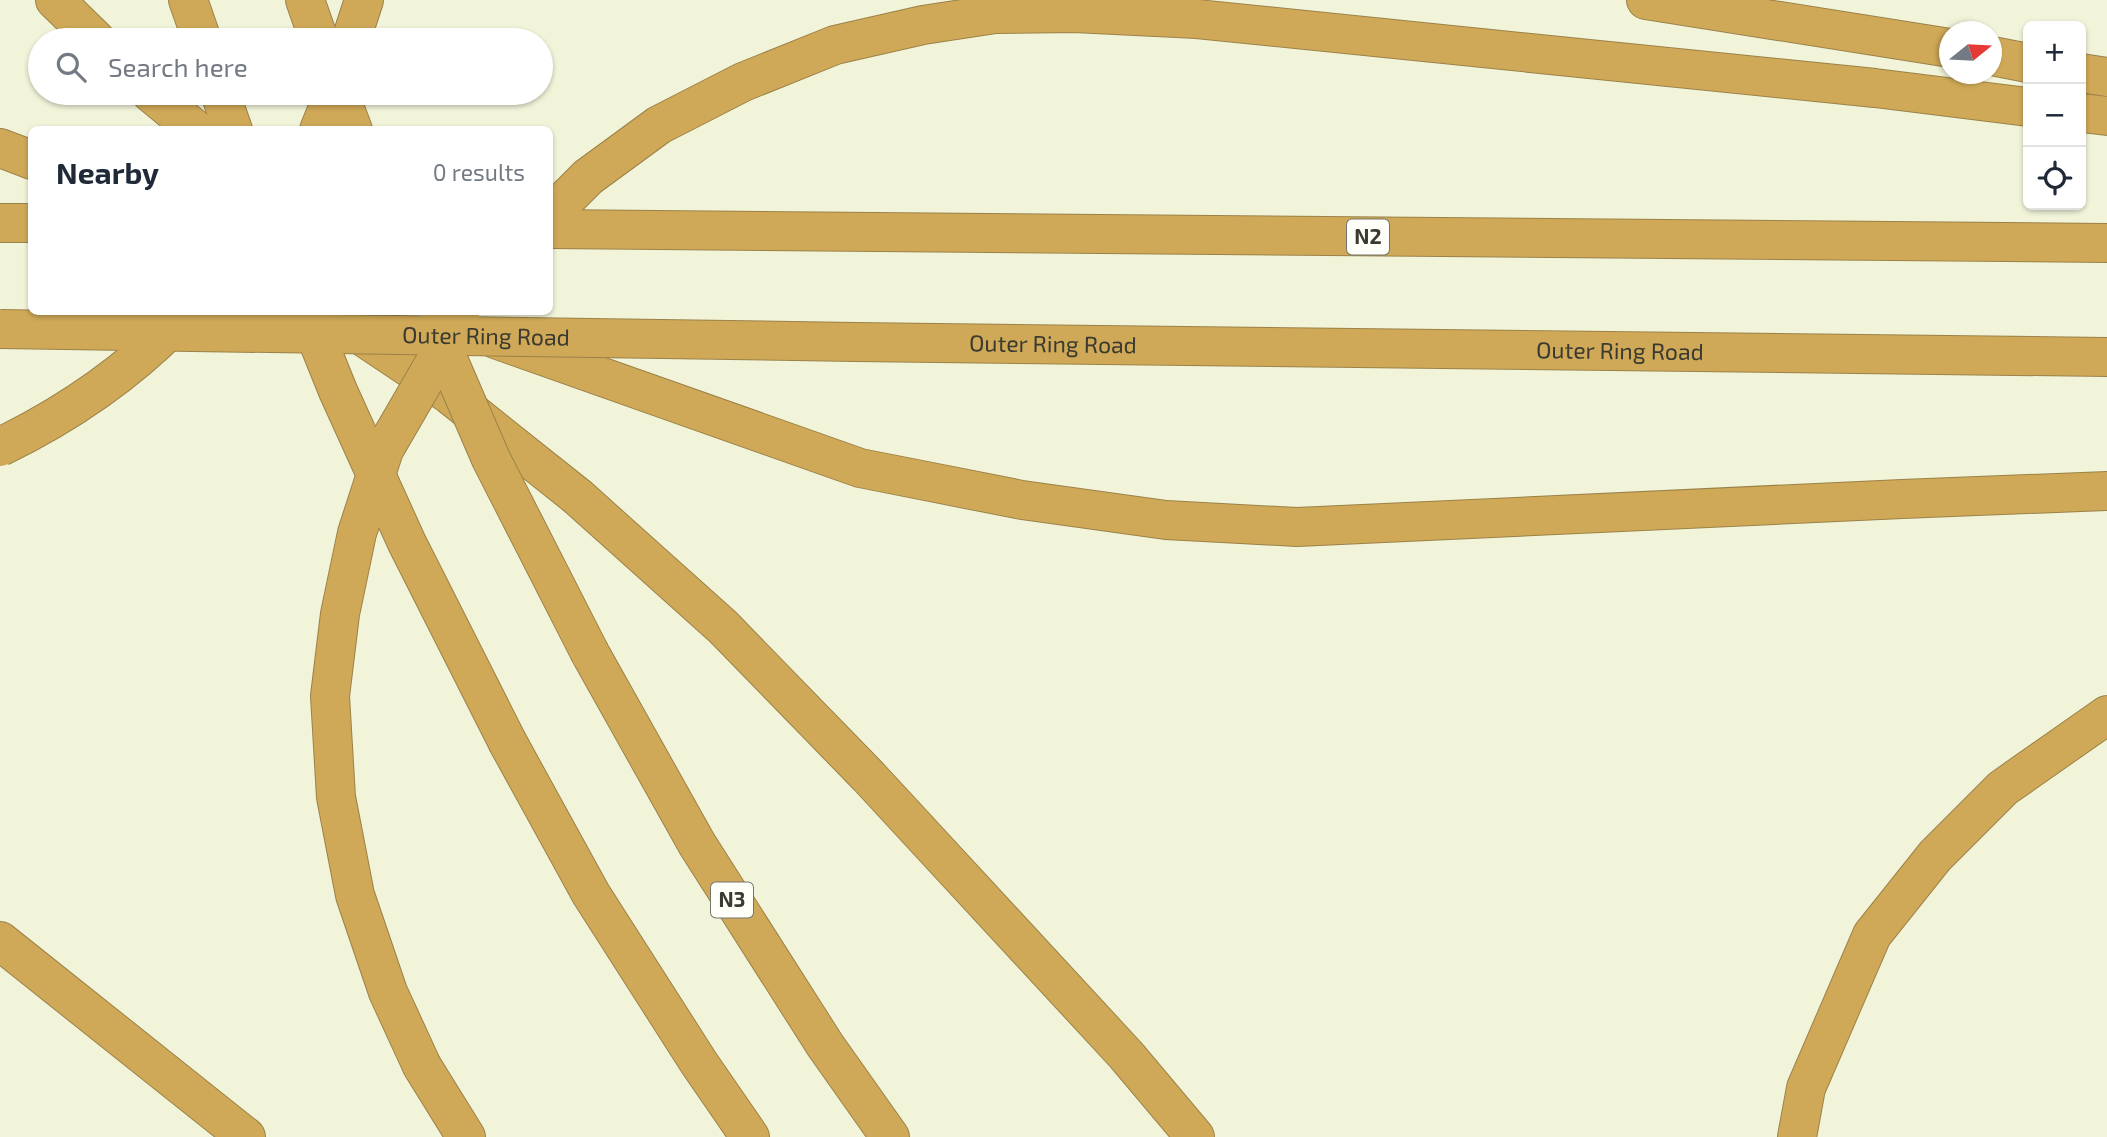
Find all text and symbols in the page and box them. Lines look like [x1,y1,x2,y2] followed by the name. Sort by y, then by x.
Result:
[1939,21,2002,84] north arrow
[2023,21,2086,210] map controls
[2023,21,2086,84] button: +
[28,28,553,105] search box
[52,48,90,86] icon: search
[108,51,248,82] text: Search here
[2023,84,2086,147] button: −
[2023,147,2086,210] button: locate
[56,154,159,190] text: Nearby
[433,158,525,186] text: 0 results
[1347,219,1389,254] road number: N2
[402,320,570,351] street label: Outer Ring Road
[969,328,1137,358] street label: Outer Ring Road
[1536,335,1704,365] street label: Outer Ring Road
[711,883,753,918] road number: N3

